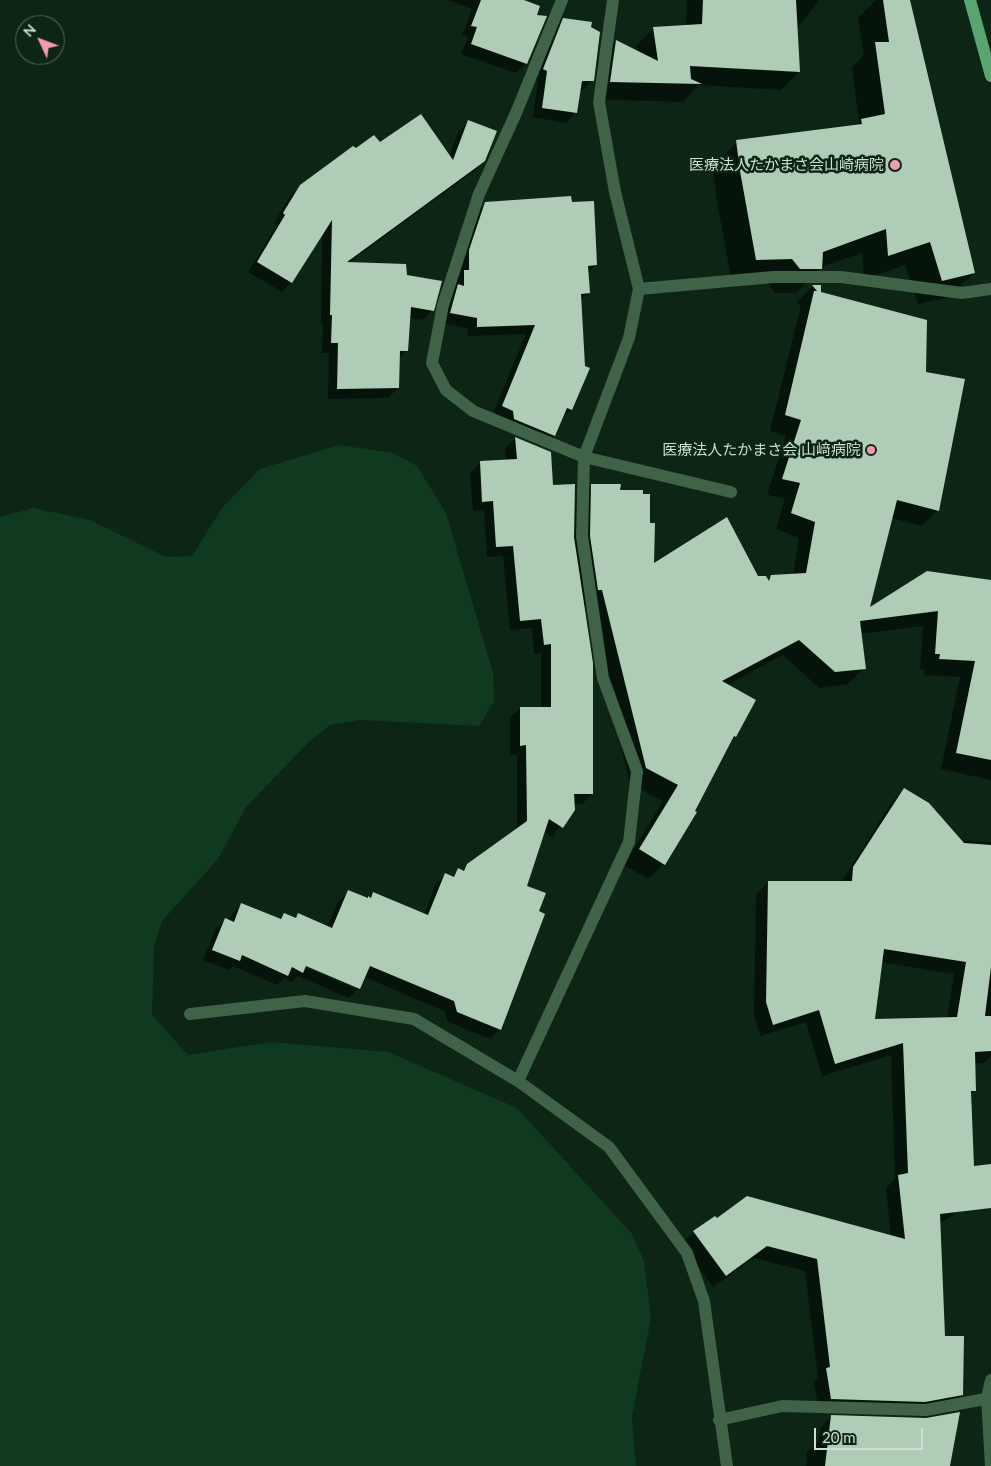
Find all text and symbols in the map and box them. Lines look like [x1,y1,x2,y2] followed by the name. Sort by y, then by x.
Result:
[15,15,65,65] north arrow
[19,20,39,40] text: N
[689,156,884,174] place label: 医療法人たかまさ会山崎病院
[888,158,902,172] marker: 医療法人たかまさ会山崎病院
[662,441,861,459] place label: 医療法人たかまさ会 山﨑病院
[865,444,877,456] marker: 医療法人たかまさ会 山﨑病院
[816,1418,925,1450] scale bar
[822,1428,856,1446] text: 20 m

